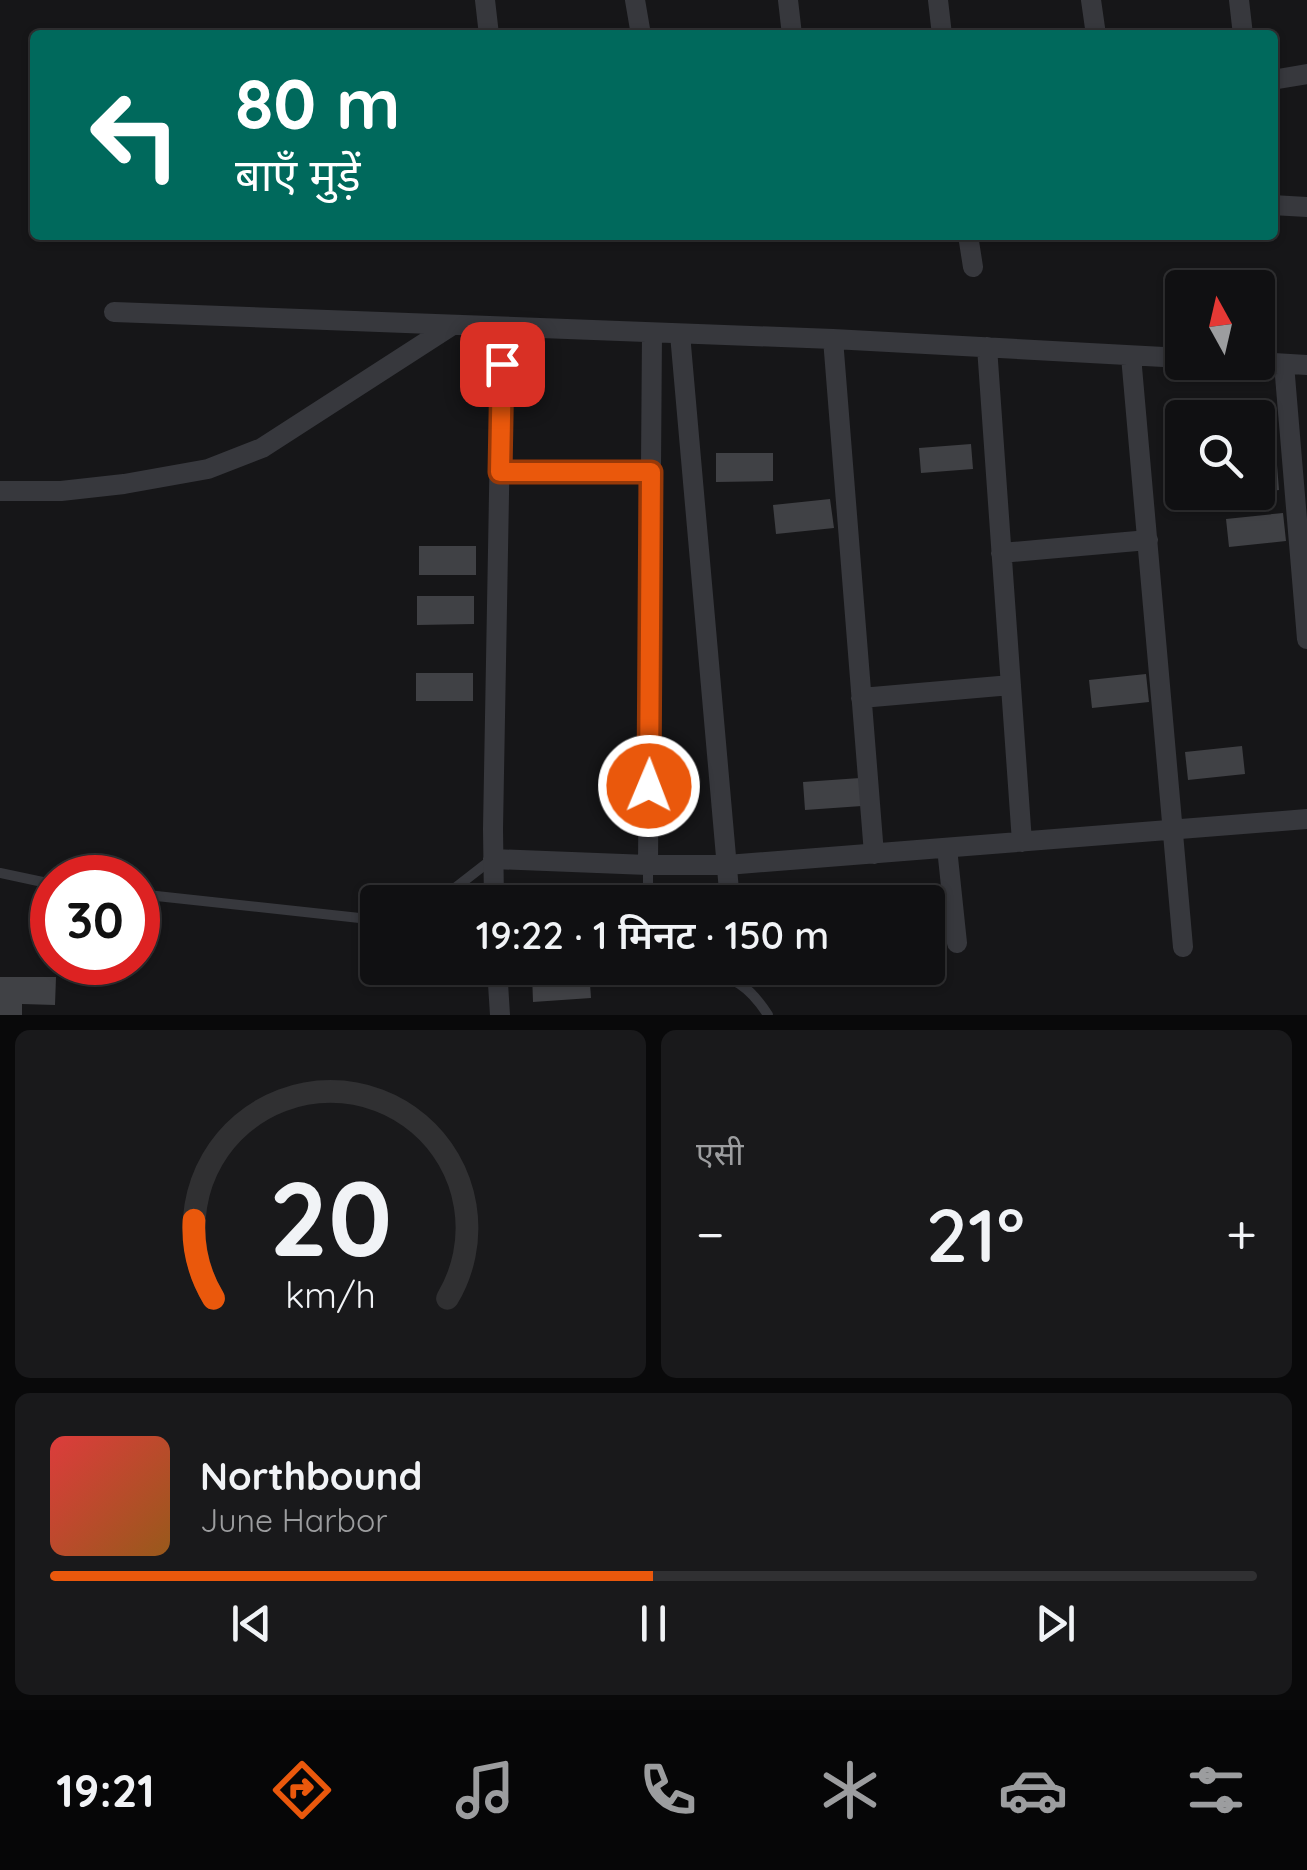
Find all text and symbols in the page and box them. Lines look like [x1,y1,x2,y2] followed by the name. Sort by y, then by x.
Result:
[235,59,400,147] text: 80 m
[70,70,200,200] icon: left
[235,146,361,202] text: बाएँ मुड़ें
[1165,270,1275,380] north arrow
[1165,270,1275,510] map controls
[460,322,545,407] pin
[475,337,530,392] icon: arrive
[1165,400,1275,510] button: search
[597,734,701,838] position arrow
[30,855,160,985] speed limit sign: 30
[476,911,829,959] text: 19:22 · 1 मिनट · 150 m
[696,1133,744,1173] text: एसी
[269,1152,392,1282] text: 20
[926,1187,1025,1281] text: 21°
[696,1199,725,1268] text: −
[1226,1199,1257,1268] text: +
[285,1272,376,1317] text: km/h
[200,1452,422,1500] text: Northbound
[200,1500,388,1540] text: June Harbor
[224,1596,279,1651] icon: previous
[626,1596,681,1651] icon: pause
[1028,1596,1083,1651] icon: next
[267,1755,337,1825] icon: directions
[450,1755,520,1825] icon: music
[633,1755,703,1825] icon: phone
[815,1755,885,1825] icon: climate
[998,1755,1068,1825] icon: car
[1181,1755,1251,1825] icon: filters
[56,1762,155,1818] text: 19:21

